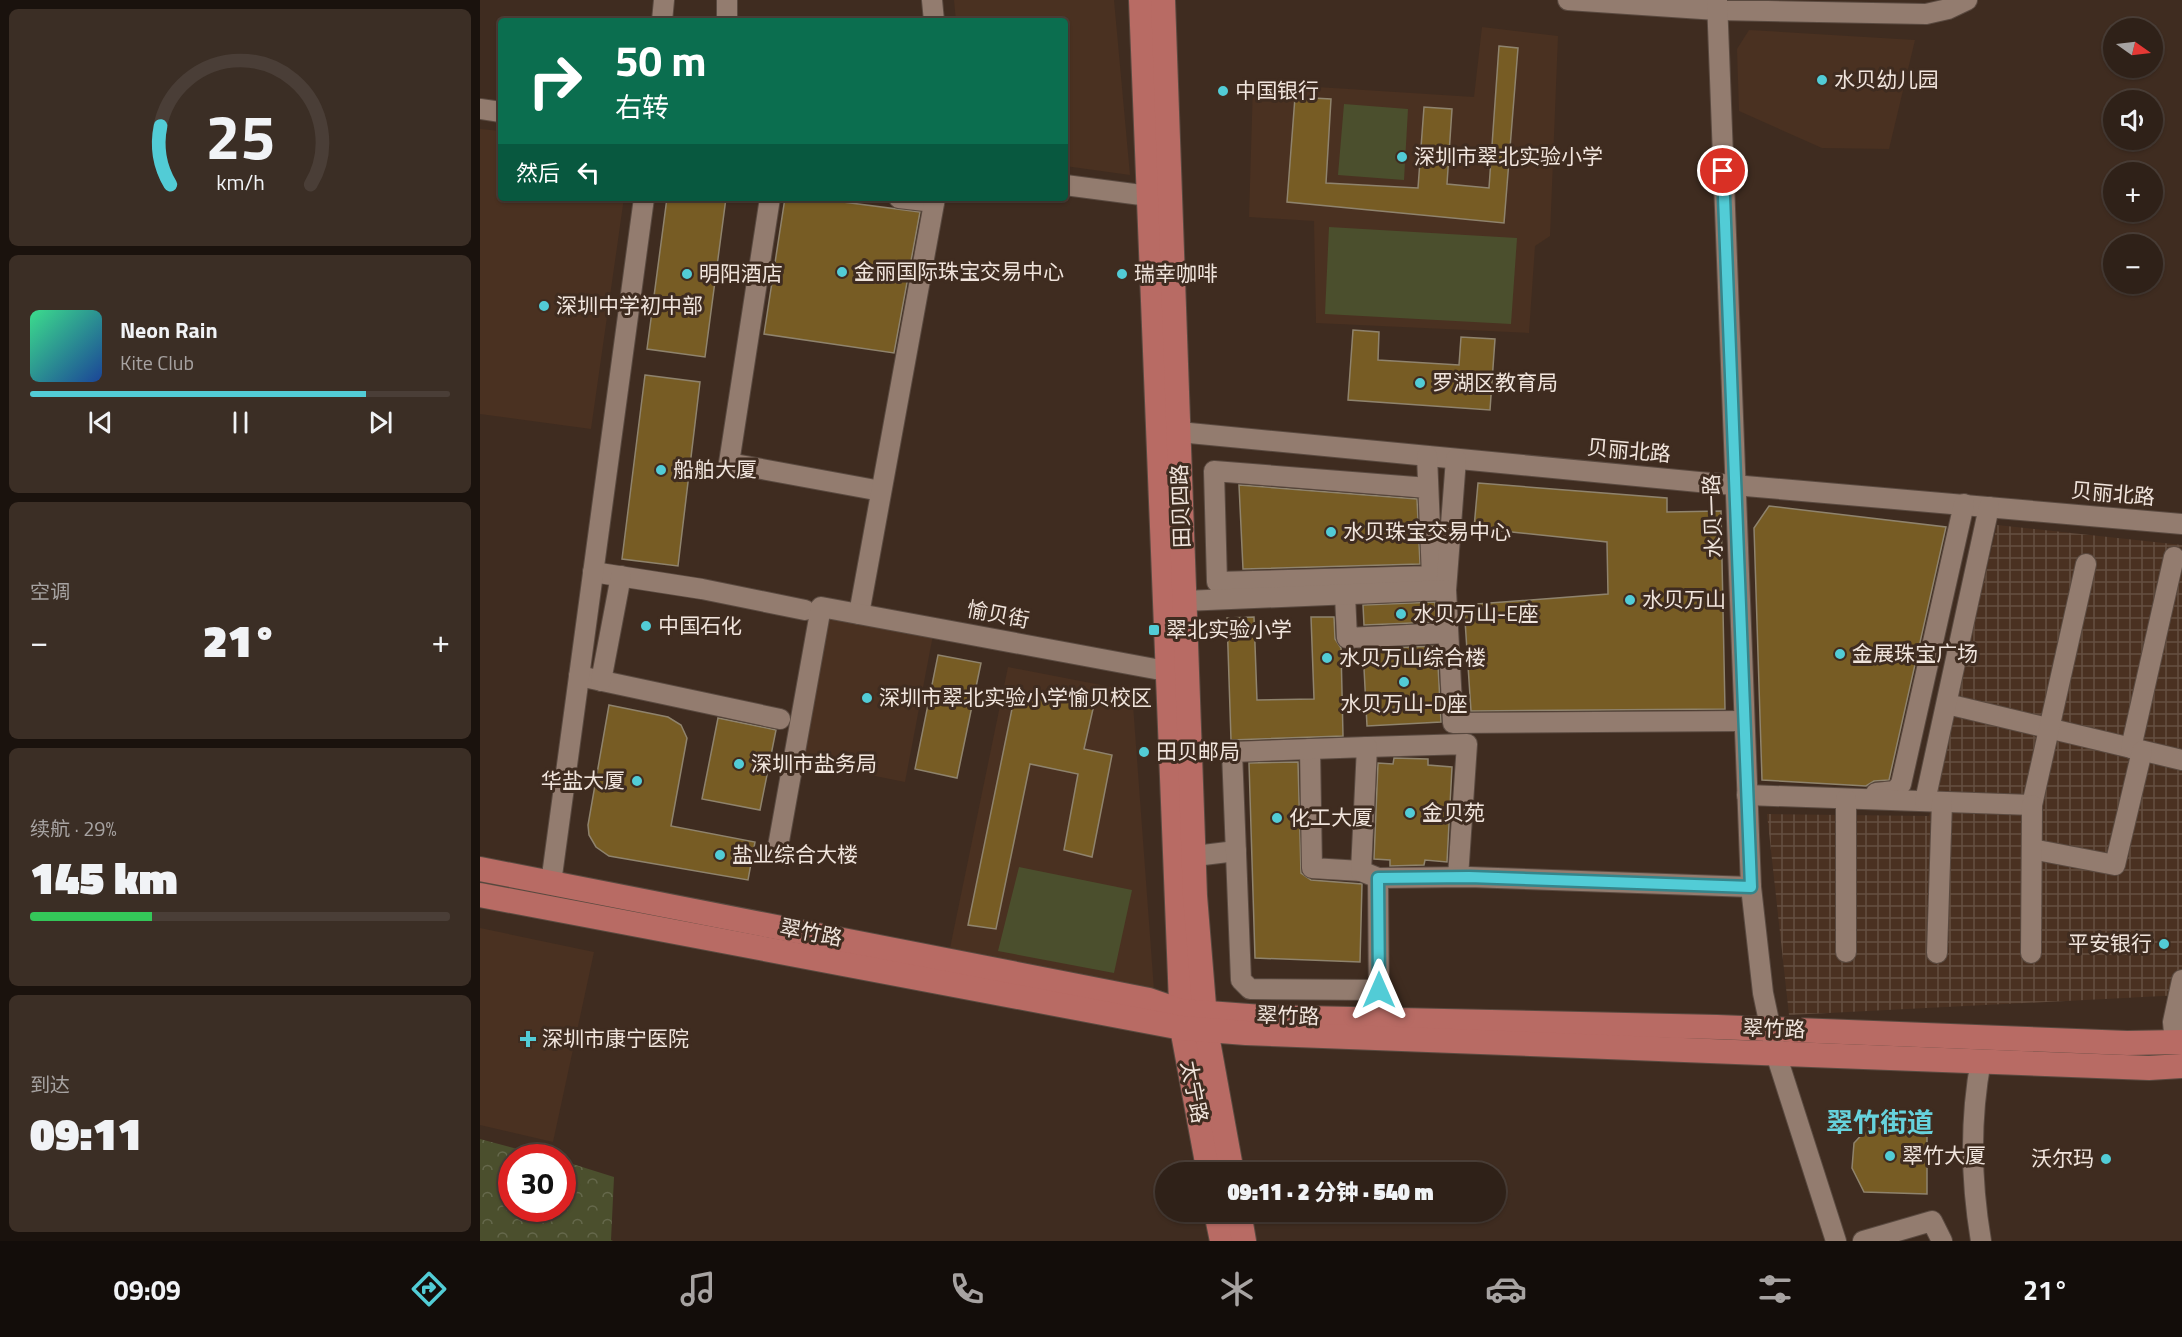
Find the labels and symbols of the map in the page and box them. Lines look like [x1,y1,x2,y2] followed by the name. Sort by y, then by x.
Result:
[2103,18,2163,78] north arrow
[1834,63,1939,95] place label: 水贝幼儿园
[1815,73,1829,87] marker: 水贝幼儿园
[1235,74,1319,106] place label: 中国银行
[1216,84,1230,98] marker: 中国银行
[1414,140,1603,172] place label: 深圳市翠北实验小学
[1697,145,1748,196] pin
[1395,150,1409,164] marker: 深圳市翠北实验小学
[854,255,1064,287] place label: 金丽国际珠宝交易中心
[699,257,783,289] place label: 明阳酒店
[1134,257,1218,289] place label: 瑞幸咖啡
[835,265,849,279] marker: 金丽国际珠宝交易中心
[680,267,694,281] marker: 明阳酒店
[1115,267,1129,281] marker: 瑞幸咖啡
[556,289,703,321] place label: 深圳中学初中部
[537,299,551,313] marker: 深圳中学初中部
[1432,366,1558,398] place label: 罗湖区教育局
[1413,376,1427,390] marker: 罗湖区教育局
[1586,430,1672,470] street label: 贝丽北路
[673,453,757,485] place label: 船舶大厦
[654,463,668,477] marker: 船舶大厦
[1163,464,1197,549] street label: 田贝四路
[2070,473,2156,513] street label: 贝丽北路
[1695,474,1729,559] street label: 水贝一路
[1343,515,1511,547] place label: 水贝珠宝交易中心
[1324,525,1338,539] marker: 水贝珠宝交易中心
[1642,583,1726,615] place label: 水贝万山
[964,592,1032,636] street label: 愉贝街
[1623,593,1637,607] marker: 水贝万山
[1413,597,1539,629] place label: 水贝万山-E座
[1394,607,1408,621] marker: 水贝万山-E座
[658,609,742,641] place label: 中国石化
[1166,613,1292,645] place label: 翠北实验小学
[639,619,653,633] marker: 中国石化
[1147,623,1161,637] marker: 翠北实验小学
[1852,637,1978,669] place label: 金展珠宝广场
[1339,641,1486,673] place label: 水贝万山综合楼
[1833,647,1847,661] marker: 金展珠宝广场
[1320,651,1334,665] marker: 水贝万山综合楼
[1397,675,1411,689] marker: 水贝万山-D座
[879,681,1152,713] place label: 深圳市翠北实验小学愉贝校区
[1340,687,1468,719] place label: 水贝万山-D座
[860,691,874,705] marker: 深圳市翠北实验小学愉贝校区
[1156,735,1240,767] place label: 田贝邮局
[1137,745,1151,759] marker: 田贝邮局
[751,747,877,779] place label: 深圳市盐务局
[732,757,746,771] marker: 深圳市盐务局
[541,764,625,796] place label: 华盐大厦
[630,774,644,788] marker: 华盐大厦
[1422,796,1485,828] place label: 金贝苑
[1289,801,1373,833] place label: 化工大厦
[1403,806,1417,820] marker: 金贝苑
[1270,811,1284,825] marker: 化工大厦
[732,838,858,870] place label: 盐业综合大楼
[713,848,727,862] marker: 盐业综合大楼
[777,910,845,954] street label: 翠竹路
[2068,927,2152,959] place label: 平安银行
[2157,937,2171,951] marker: 平安银行
[1347,958,1411,1022] position arrow
[1256,998,1320,1032] street label: 翠竹路
[1742,1011,1806,1045] street label: 翠竹路
[542,1022,689,1054] place label: 深圳市康宁医院
[519,1030,537,1048] marker: 深圳市康宁医院
[1173,1058,1217,1126] street label: 太宁路
[1826,1101,1934,1142] district label: 翠竹街道
[1902,1139,1986,1171] place label: 翠竹大厦
[2031,1142,2094,1174] place label: 沃尔玛
[498,1144,576,1222] speed limit sign: 30
[1883,1149,1897,1163] marker: 翠竹大厦
[2099,1152,2113,1166] marker: 沃尔玛

